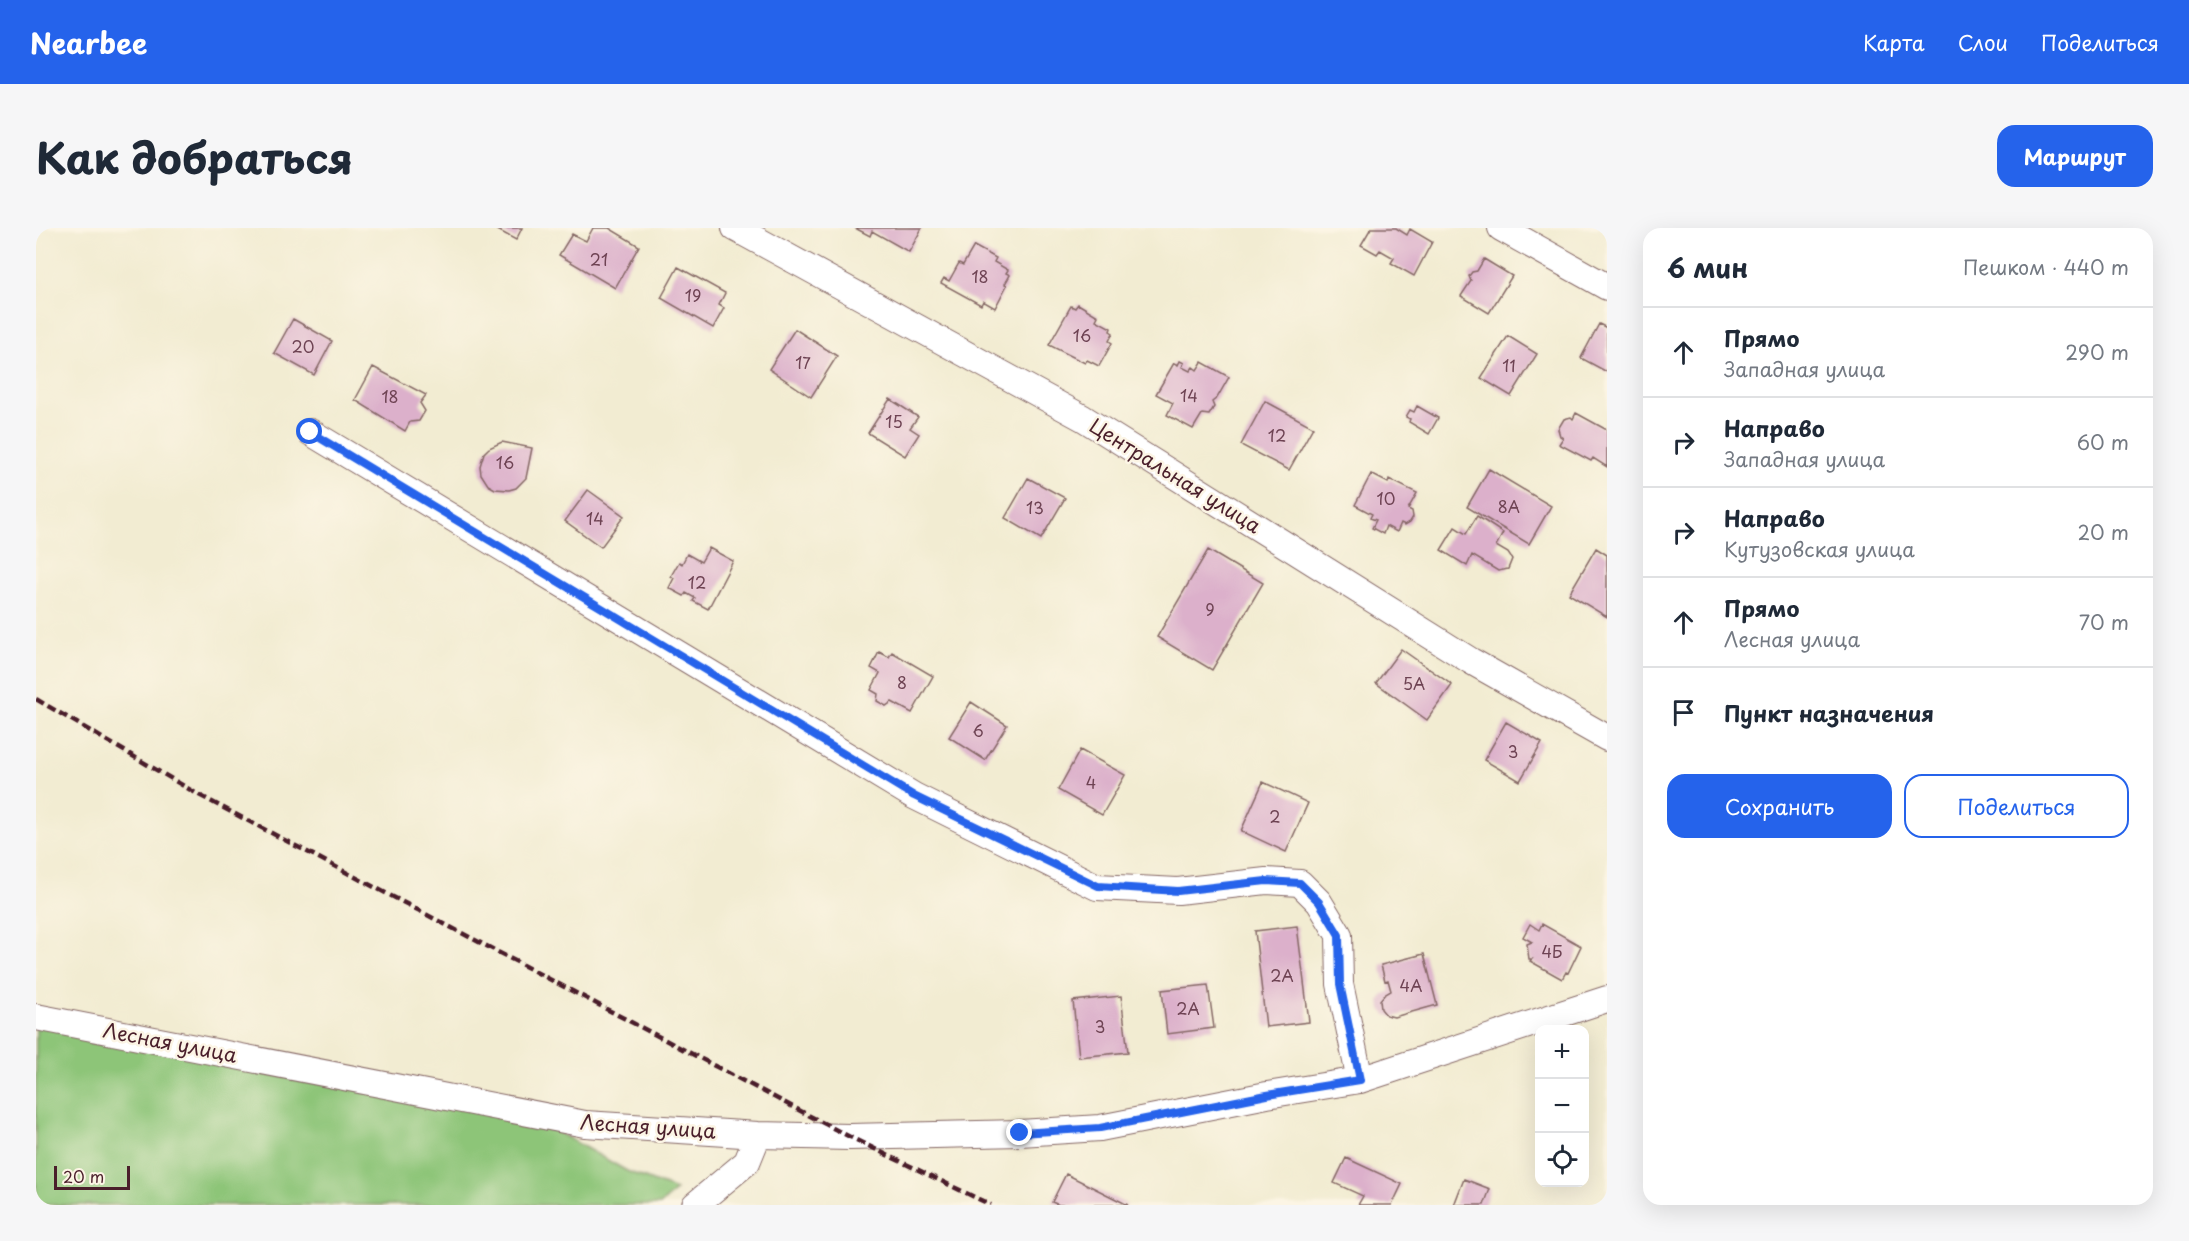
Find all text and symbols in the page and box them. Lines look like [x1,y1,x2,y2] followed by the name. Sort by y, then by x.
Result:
[30,21,147,64] text: Nearbee
[1863,26,1925,58] text: Карта
[1958,26,2008,58] text: Слои
[2041,26,2159,58] text: Поделиться
[36,125,353,188] text: Как добраться
[1997,125,2153,187] button: Маршрут
[590,247,608,271] house number: 21
[1667,248,1748,287] text: 6 мин
[1963,252,2129,282] text: Пешком · 440 m
[971,264,989,288] house number: 18
[685,283,701,307] house number: 19
[1724,321,1799,354] text: Прямо
[1073,323,1091,347] house number: 16
[292,334,314,358] house number: 20
[1667,336,1700,369] icon: ahead
[2065,337,2129,367] text: 290 m
[795,350,811,374] house number: 17
[1502,353,1516,377] house number: 11
[1724,354,1885,384] text: Западная улица
[1180,383,1198,407] house number: 14
[381,384,399,408] house number: 18
[885,409,903,433] house number: 15
[1084,410,1267,540] street label: Центральная улица
[1724,411,1825,444] text: Направо
[296,418,322,444] route start
[1268,423,1286,447] house number: 12
[1667,426,1700,459] icon: right
[2077,427,2129,457] text: 60 m
[1724,444,1885,474] text: Западная улица
[496,450,514,474] house number: 16
[1377,486,1395,510] house number: 10
[1498,494,1520,518] house number: 8А
[1026,495,1044,519] house number: 13
[1724,501,1825,534] text: Направо
[586,506,604,530] house number: 14
[1667,516,1700,549] icon: right
[2077,517,2129,547] text: 20 m
[1724,534,1915,564] text: Кутузовская улица
[688,570,706,594] house number: 12
[1724,591,1799,624] text: Прямо
[1205,597,1215,621] house number: 9
[1667,606,1700,639] icon: ahead
[2079,607,2129,637] text: 70 m
[1724,624,1860,654] text: Лесная улица
[897,670,907,694] house number: 8
[1403,671,1425,695] house number: 5А
[1667,696,1700,729] icon: arrive
[1724,696,1934,729] text: Пункт назначения
[972,718,984,742] house number: 6
[1508,739,1518,763] house number: 3
[1086,770,1096,794] house number: 4
[1667,774,1892,838] button: Сохранить
[1904,774,2129,838] button: Поделиться
[1269,804,1281,828] house number: 2
[1542,939,1563,963] house number: 4Б
[1270,963,1294,987] house number: 2А
[1400,973,1422,997] house number: 4А
[1176,996,1200,1020] house number: 2А
[101,1014,240,1070] street label: Лесная улица
[1095,1014,1105,1038] house number: 3
[1535,1025,1589,1187] map controls
[1535,1025,1589,1079] button: +
[1535,1079,1589,1133] button: −
[579,1106,717,1146] street label: Лесная улица
[1006,1119,1032,1145] route end
[1535,1133,1589,1187] button: locate
[54,1163,130,1190] scale bar
[63,1164,104,1188] text: 20 m

